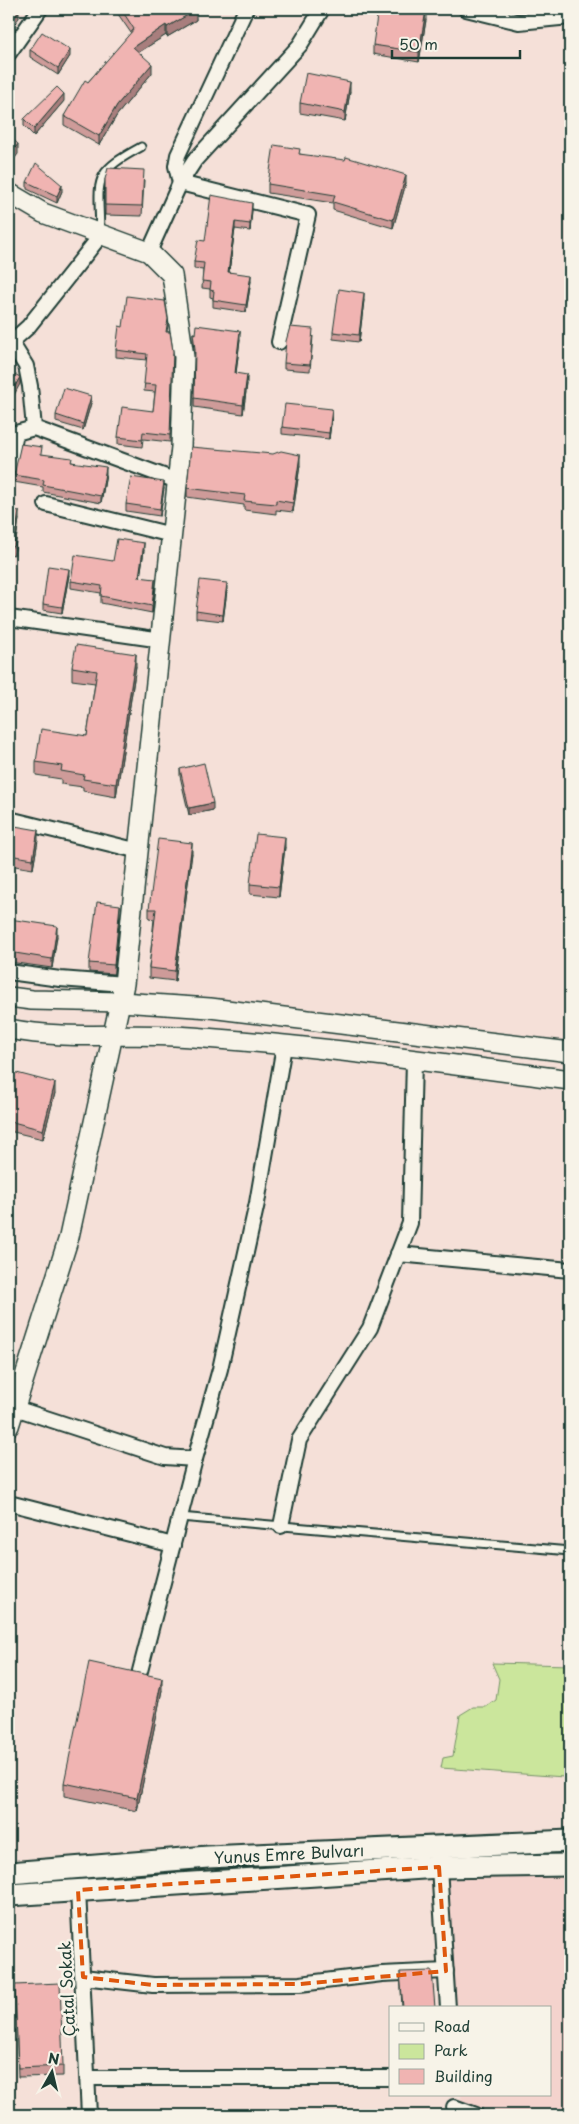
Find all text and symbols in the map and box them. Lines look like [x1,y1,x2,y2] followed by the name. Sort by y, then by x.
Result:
[392,28,519,60] scale bar
[399,32,438,55] text: 50 m
[213,1837,365,1869] street label: Yunus Emre Bulvarı
[52,1941,80,2037] street label: Çatal Sokak
[389,2006,552,2096] legend
[434,2014,470,2037] text: Road
[434,2038,468,2061] text: Park
[28,2046,78,2096] north arrow
[47,2047,61,2070] text: N
[434,2064,493,2087] text: Building

